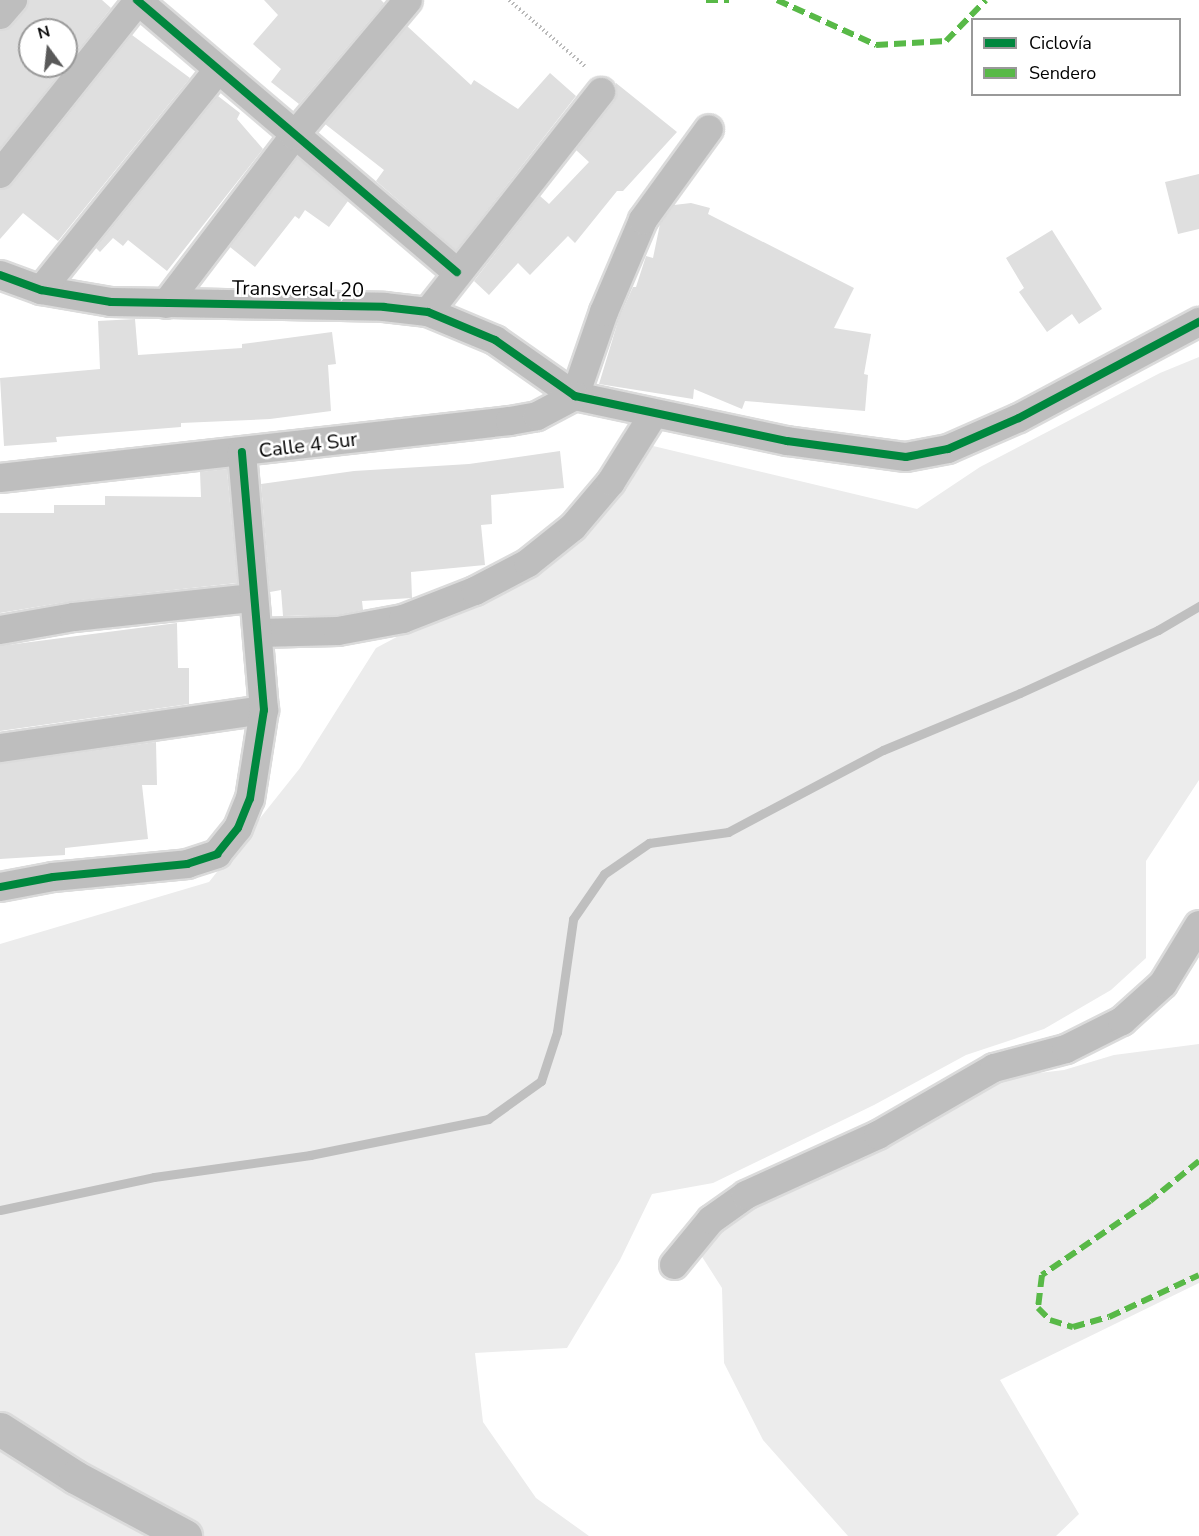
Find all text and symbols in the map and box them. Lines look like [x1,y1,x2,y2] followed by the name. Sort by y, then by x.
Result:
[18,18,78,78] north arrow
[971,18,1181,96] legend
[35,20,52,45] text: N
[1029,31,1092,55] text: Ciclovía
[1029,61,1096,85] text: Sendero
[232,276,364,302] street label: Transversal 20
[257,427,359,463] street label: Calle 4 Sur

